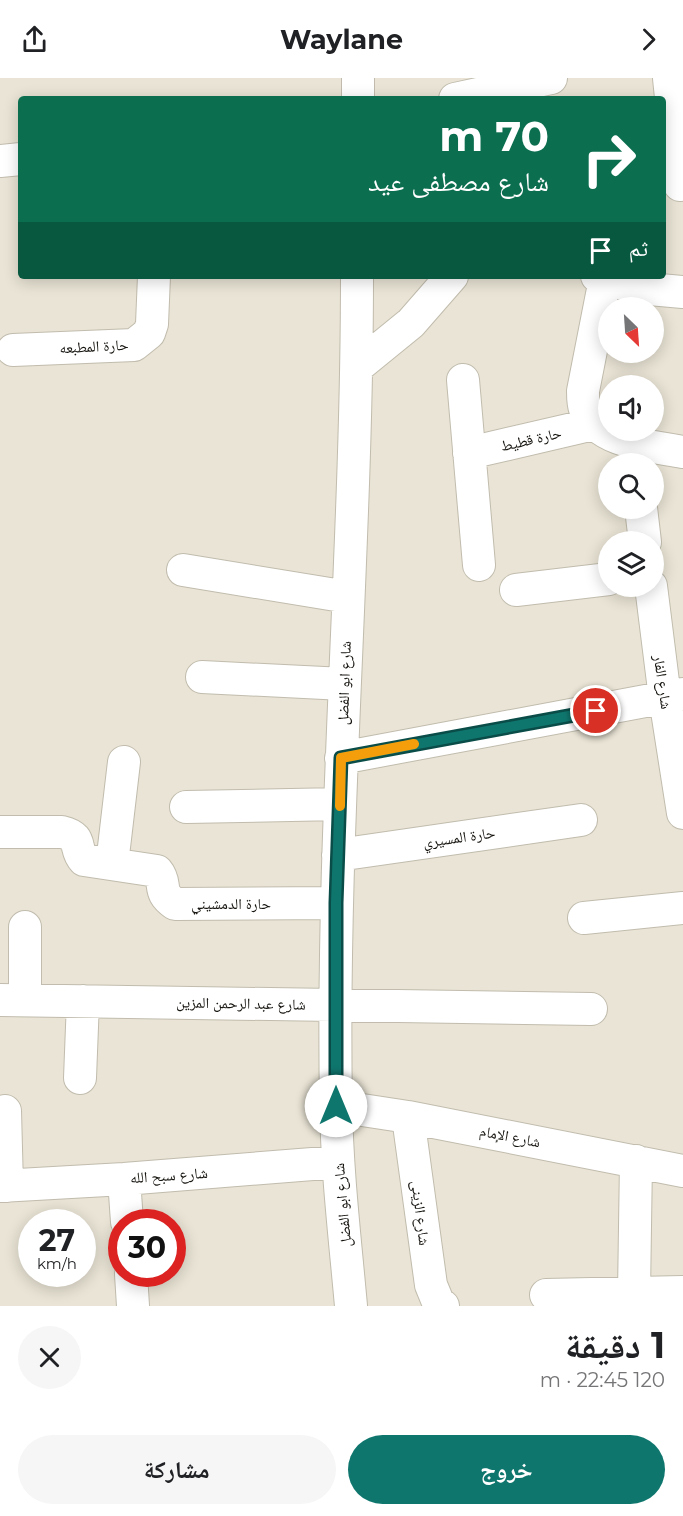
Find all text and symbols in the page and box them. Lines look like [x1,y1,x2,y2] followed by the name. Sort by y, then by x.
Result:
[18,23,51,56] icon: share
[280,23,403,56] text: Waylane
[632,23,665,56] icon: forward
[439,110,549,162] text: 70 m
[570,120,648,198] icon: right
[368,165,549,198] text: شارع مصطفى عيد
[584,234,617,267] icon: arrive
[629,235,648,262] text: ثم
[598,297,664,363] north arrow
[598,297,664,597] map controls
[59,335,129,357] street label: حارة المطبعه
[598,375,664,441] button: sound
[499,423,564,455] street label: حارة قطيط
[598,453,664,519] button: search
[598,531,664,597] button: layers
[333,640,356,725] street label: شارع ابو الفضل
[649,653,676,711] street label: شارع الفار
[570,685,621,736] pin
[579,694,612,727] icon: arrive
[422,822,497,854] street label: حارة المسيري
[191,894,271,915] street label: حارة الدمشيني
[176,992,306,1015] street label: شارع عبد الرحمن المزين
[304,1074,368,1138] position arrow
[478,1121,542,1152] street label: شارع الإمام
[329,1162,356,1248] street label: شارع ابو الفضل
[130,1163,209,1188] street label: شارع سبح الله
[407,1180,434,1247] street label: شارع الزينى
[108,1209,186,1287] speed limit sign: 30
[39,1222,75,1259] text: 27
[37,1254,77,1273] text: km/h
[565,1323,665,1367] text: 1 دقيقة
[18,1326,81,1389] button: close
[540,1368,665,1392] text: 120 m · 22:45
[18,1435,336,1504] button: مشاركة
[348,1435,665,1504] button: خروج

